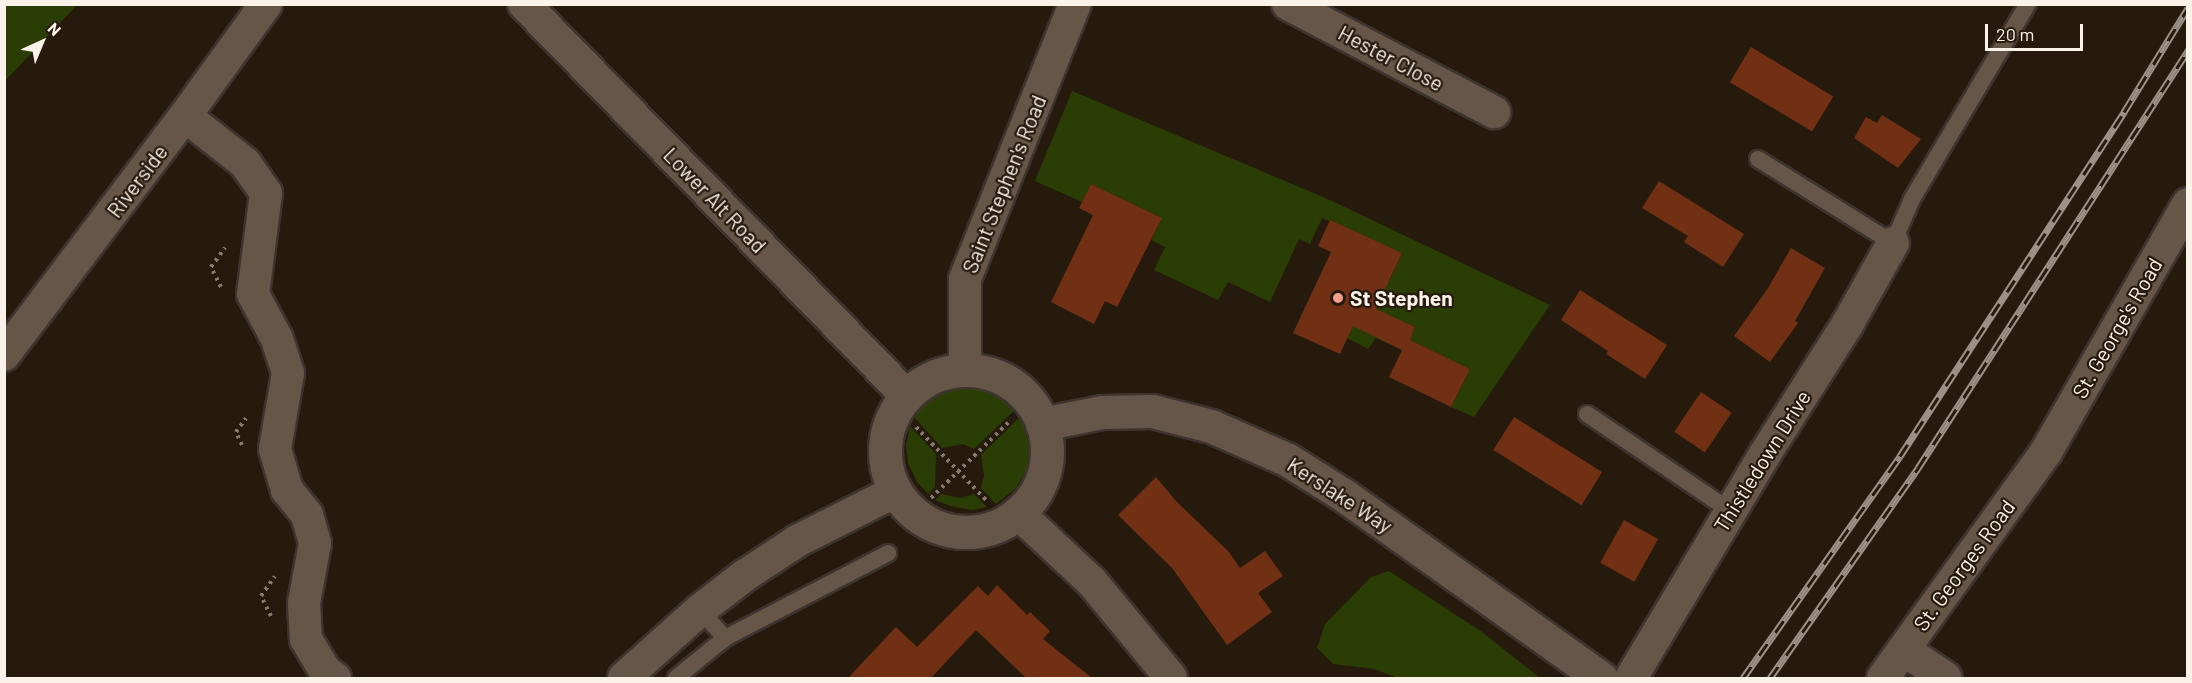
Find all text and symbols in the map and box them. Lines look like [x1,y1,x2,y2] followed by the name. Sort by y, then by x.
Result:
[12,12,72,72] north arrow
[1988,12,2086,50] scale bar
[44,18,65,39] text: N
[1334,20,1448,96] street label: Hester Close
[1996,23,2034,45] text: 20 m
[957,91,1051,277] street label: Saint Stephen's Road
[101,140,173,222] street label: Riverside
[658,142,772,258] street label: Lower Alt Road
[2067,253,2167,403] street label: St. George's Road
[1350,285,1453,311] place label: St Stephen
[1331,291,1345,305] marker: St Stephen
[1708,386,1816,536] street label: Thistledown Drive
[1283,452,1397,538] street label: Kerslake Way
[1908,495,2020,635] street label: St. Georges Road

